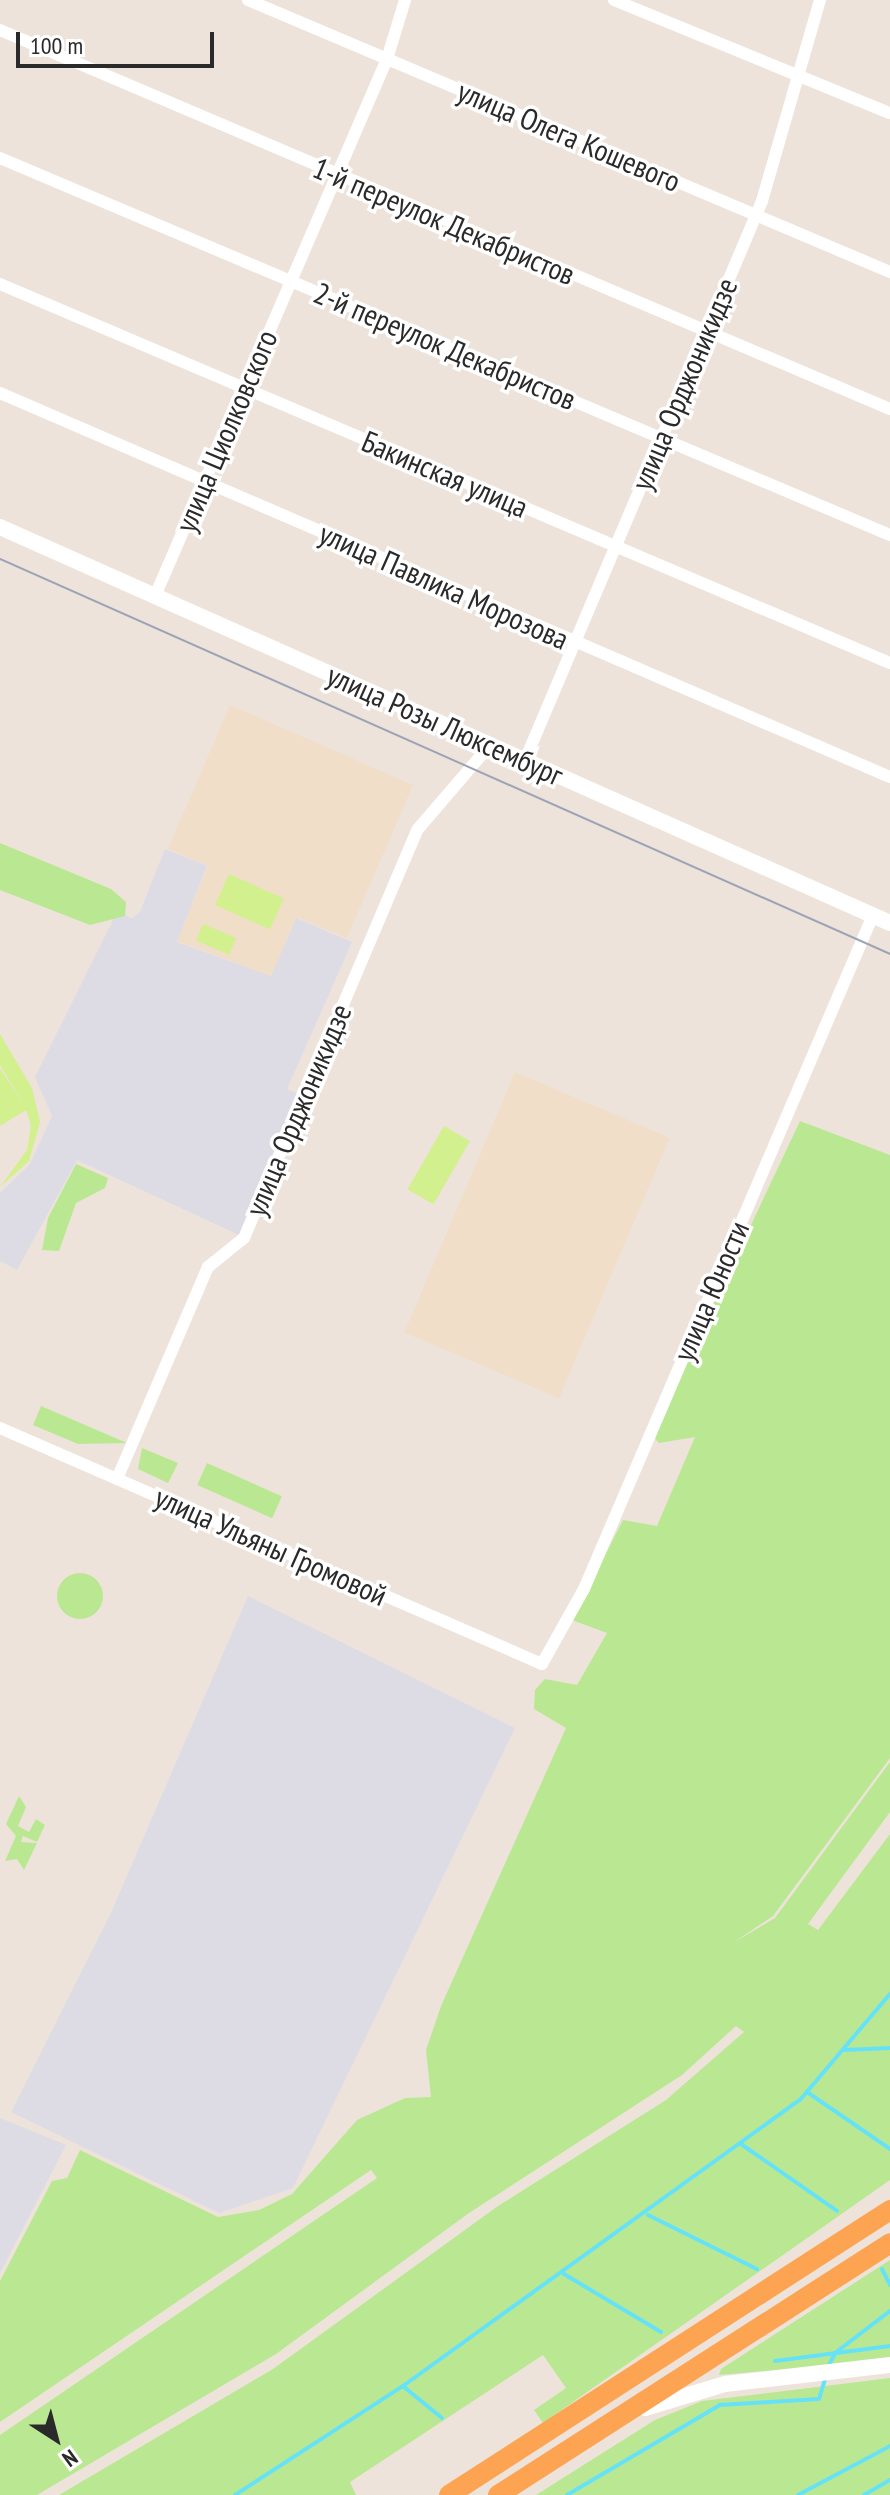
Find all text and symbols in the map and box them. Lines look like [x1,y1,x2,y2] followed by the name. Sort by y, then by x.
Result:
[20,16,218,66] scale bar
[30,30,83,61] text: 100 m
[452,73,686,199] street label: улица Олега Кошевого
[307,149,581,293] street label: 1-й переулок Декабристов
[623,273,745,495] street label: улица Орджоникидзе
[308,274,582,418] street label: 2-й переулок Декабристов
[167,325,285,537] street label: улица Циолковского
[357,423,533,525] street label: Бакинская улица
[314,515,574,657] street label: улица Павлика Морозова
[321,657,569,793] street label: улица Розы Люксембург
[237,999,359,1221] street label: улица Орджоникидзе
[665,1216,757,1366] street label: улица Юности
[149,1479,393,1613] street label: улица Ульяны Громовой
[16,2399,96,2479] north arrow
[57,2444,83,2473] text: N

